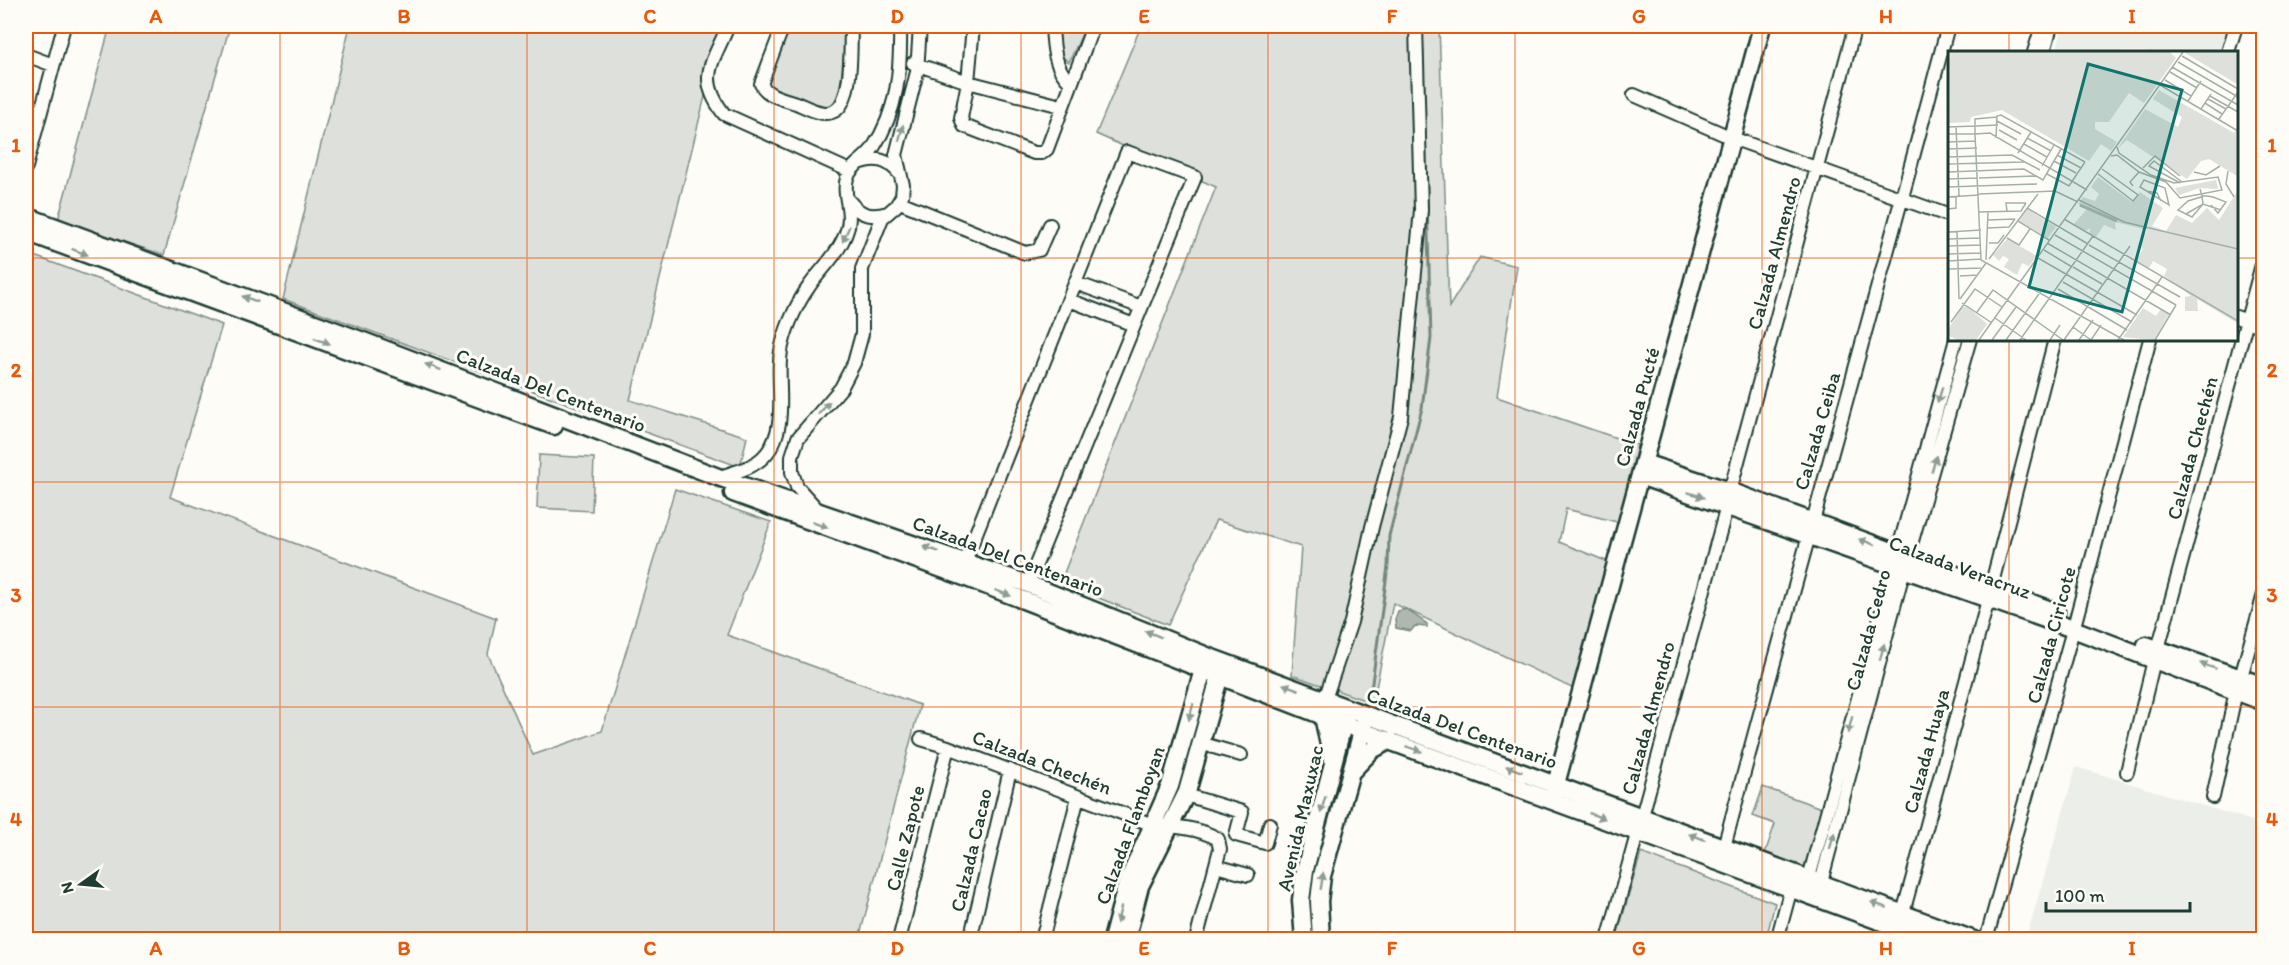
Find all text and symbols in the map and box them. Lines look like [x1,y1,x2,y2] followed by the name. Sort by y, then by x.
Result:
[149,4,163,28] text: A
[398,4,411,28] text: B
[644,4,657,28] text: C
[890,4,904,28] text: D
[1138,4,1150,28] text: E
[1387,4,1398,28] text: F
[1632,4,1646,28] text: G
[1879,4,1893,28] text: H
[2128,4,2136,28] text: I
[1948,51,2238,340] inset map
[897,124,906,142] one-way arrow
[11,133,21,157] text: 1
[2267,133,2277,157] text: 1
[1742,174,1806,332] street label: Calzada Almendro
[841,226,850,243] one-way arrow
[71,248,89,257] one-way arrow
[241,293,259,303] one-way arrow
[313,337,331,347] one-way arrow
[453,343,649,437] street label: Calzada Del Centenario
[1610,345,1664,469] street label: Calzada Pucté
[11,358,22,382] text: 2
[2267,358,2278,382] text: 2
[424,362,442,371] one-way arrow
[1789,368,1846,493] street label: Calzada Ceiba
[2161,374,2223,522] street label: Calzada Chechén
[1935,386,1944,404] one-way arrow
[817,401,831,416] one-way arrow
[1930,455,1939,473] one-way arrow
[1687,491,1705,501] one-way arrow
[909,510,1107,602] street label: Calzada Del Centenario
[812,521,830,531] one-way arrow
[1886,530,2035,604] street label: Calzada Veracruz
[1858,537,1876,547] one-way arrow
[922,544,940,554] one-way arrow
[2021,564,2081,706] street label: Calzada Ciricote
[1840,567,1896,693] street label: Calzada Cedro
[11,583,22,607] text: 3
[2267,583,2278,607] text: 3
[995,588,1013,598] one-way arrow
[1143,629,1161,639] one-way arrow
[1616,639,1680,797] street label: Calzada Almendro
[1878,643,1887,661] one-way arrow
[2199,661,2217,671] one-way arrow
[1282,682,1300,692] one-way arrow
[1363,682,1561,774] street label: Calzada Del Centenario
[1898,685,1954,816] street label: Calzada Huaya
[1185,703,1195,721] one-way arrow
[1845,716,1854,734] one-way arrow
[969,724,1115,800] street label: Calzada Chechén
[1090,742,1170,908] street label: Calzada Flamboyan
[1272,743,1328,893] street label: Avenida Maxuxac
[1405,744,1423,754] one-way arrow
[1504,764,1522,774] one-way arrow
[880,783,930,893] street label: Calle Zapote
[945,786,997,914] street label: Calzada Cacao
[1318,796,1327,814] one-way arrow
[10,807,22,831] text: 4
[2266,807,2278,831] text: 4
[1589,811,1607,821] one-way arrow
[1687,832,1705,842] one-way arrow
[1828,832,1837,850] one-way arrow
[51,854,111,914] north arrow
[1318,872,1327,891] one-way arrow
[2046,875,2190,913] scale bar
[56,880,78,895] text: N
[2055,885,2105,907] text: 100 m
[1870,899,1888,909] one-way arrow
[1113,905,1123,924] one-way arrow
[149,936,163,960] text: A
[398,936,411,960] text: B
[644,936,657,960] text: C
[890,936,904,960] text: D
[1138,936,1150,960] text: E
[1387,936,1398,960] text: F
[1632,936,1646,960] text: G
[1879,936,1893,960] text: H
[2128,936,2136,960] text: I

